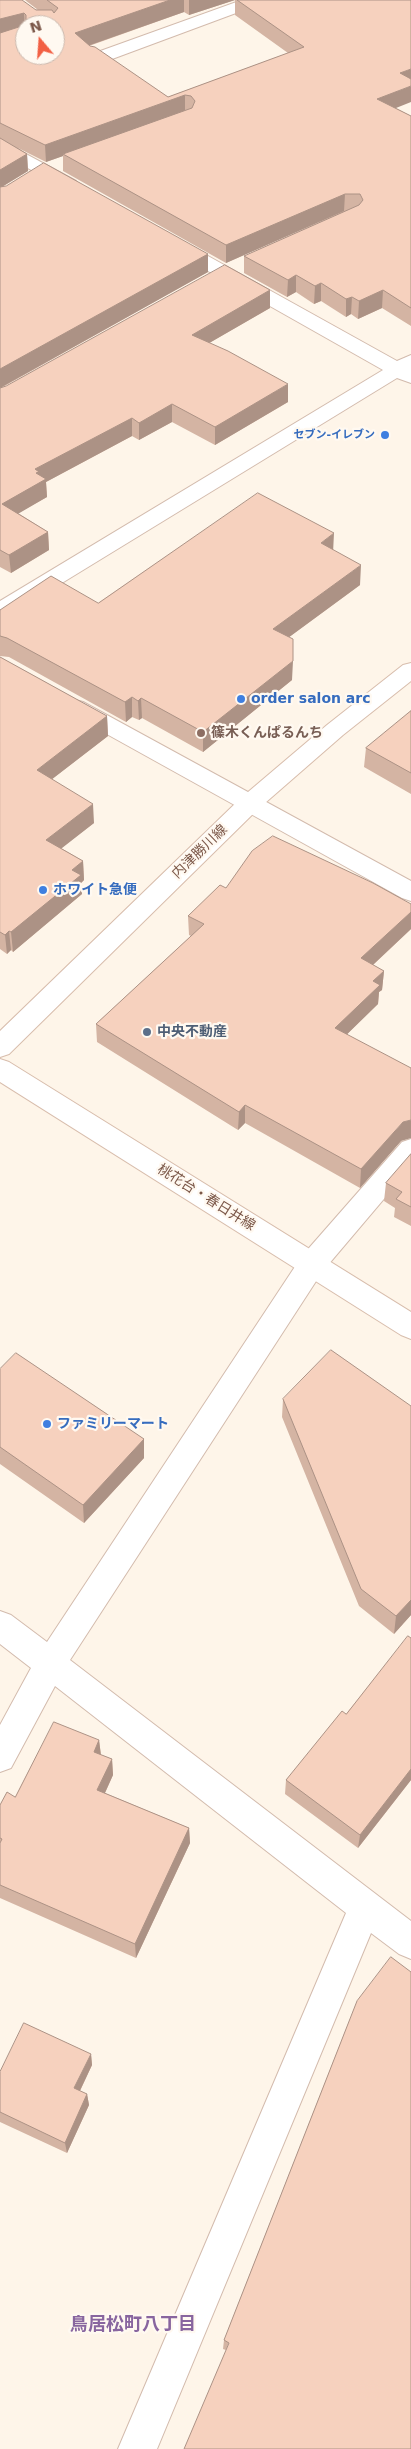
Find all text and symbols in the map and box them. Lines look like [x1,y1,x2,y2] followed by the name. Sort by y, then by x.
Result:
[15,15,65,65] north arrow
[28,17,44,36] text: N
[293,428,375,442] place label: セブン-イレブン
[379,429,391,441] marker: セブン-イレブン
[251,691,371,707] place label: order salon arc
[235,693,247,705] marker: order salon arc
[211,725,323,741] place label: 篠木くんぱるんち
[195,727,207,739] marker: 篠木くんぱるんち
[169,822,231,882] street label: 内津勝川線
[53,882,137,898] place label: ホワイト急便
[37,884,49,896] marker: ホワイト急便
[157,1024,227,1040] place label: 中央不動産
[141,1026,153,1038] marker: 中央不動産
[154,1161,258,1235] street label: 桃花台・春日井線
[57,1416,169,1432] place label: ファミリーマート
[41,1418,53,1430] marker: ファミリーマート
[70,2314,196,2336] district label: 鳥居松町八丁目

